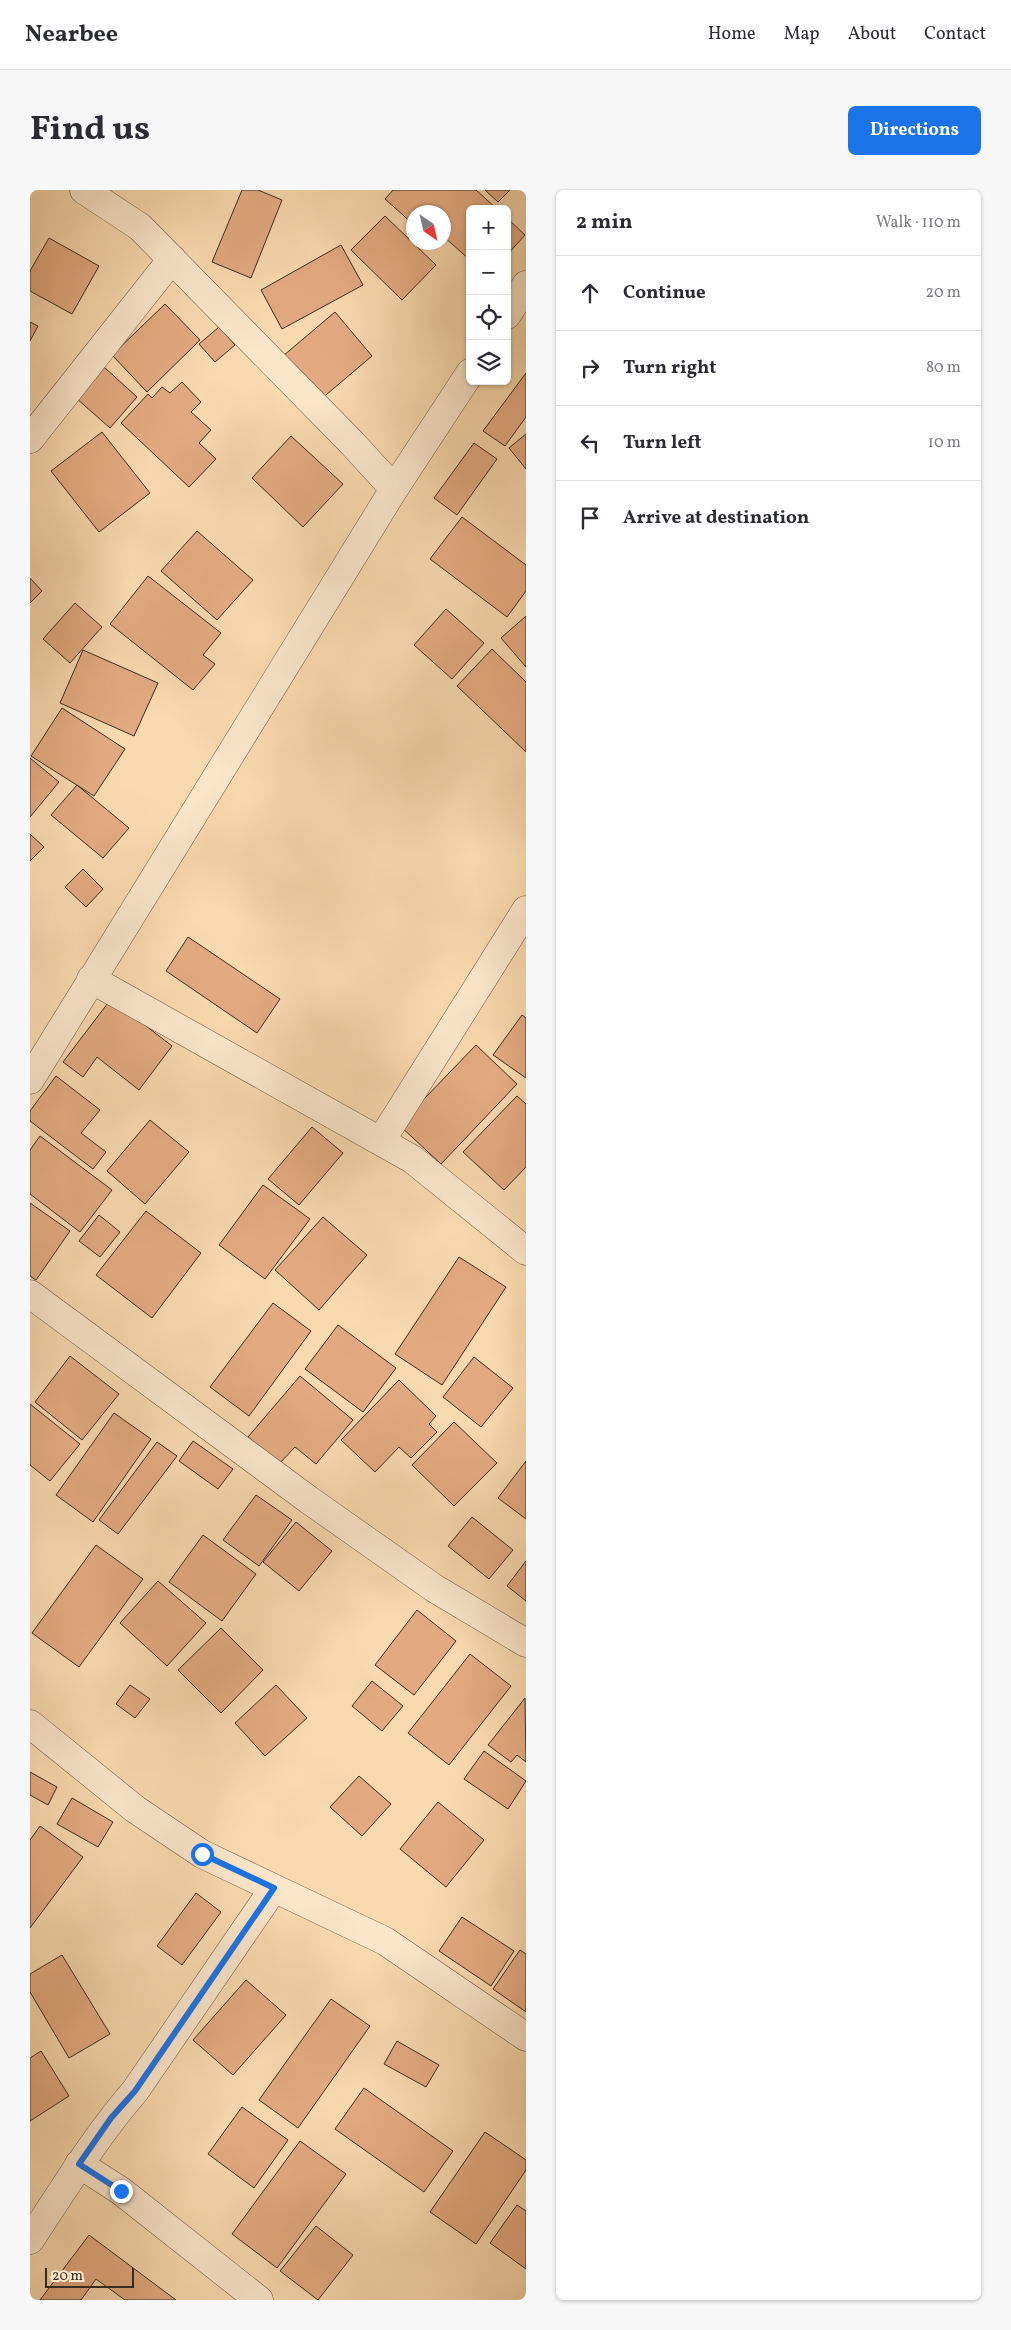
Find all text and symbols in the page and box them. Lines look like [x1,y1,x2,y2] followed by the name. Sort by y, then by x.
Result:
[25,18,118,52] text: Nearbee
[708,22,756,47] text: Home
[784,22,820,47] text: Map
[848,22,896,47] text: About
[924,22,986,47] text: Contact
[30,106,150,154] text: Find us
[848,106,981,155] button: Directions
[406,205,451,250] north arrow
[466,205,511,385] map controls
[466,205,511,250] button: +
[576,208,633,237] text: 2 min
[876,212,961,234] text: Walk · 110 m
[466,250,511,295] button: −
[576,279,604,307] icon: ahead
[623,280,706,306] text: Continue
[926,282,961,304] text: 20 m
[466,295,511,340] button: locate
[466,340,511,385] button: layers
[576,354,604,382] icon: right
[623,355,716,381] text: Turn right
[926,357,961,379] text: 80 m
[576,429,604,457] icon: left
[623,430,702,456] text: Turn left
[928,432,961,454] text: 10 m
[576,504,604,532] icon: arrive
[623,505,809,531] text: Arrive at destination
[191,1843,214,1866] route start
[110,2180,133,2203] route end
[45,2265,134,2288] scale bar
[52,2267,83,2286] text: 20 m

